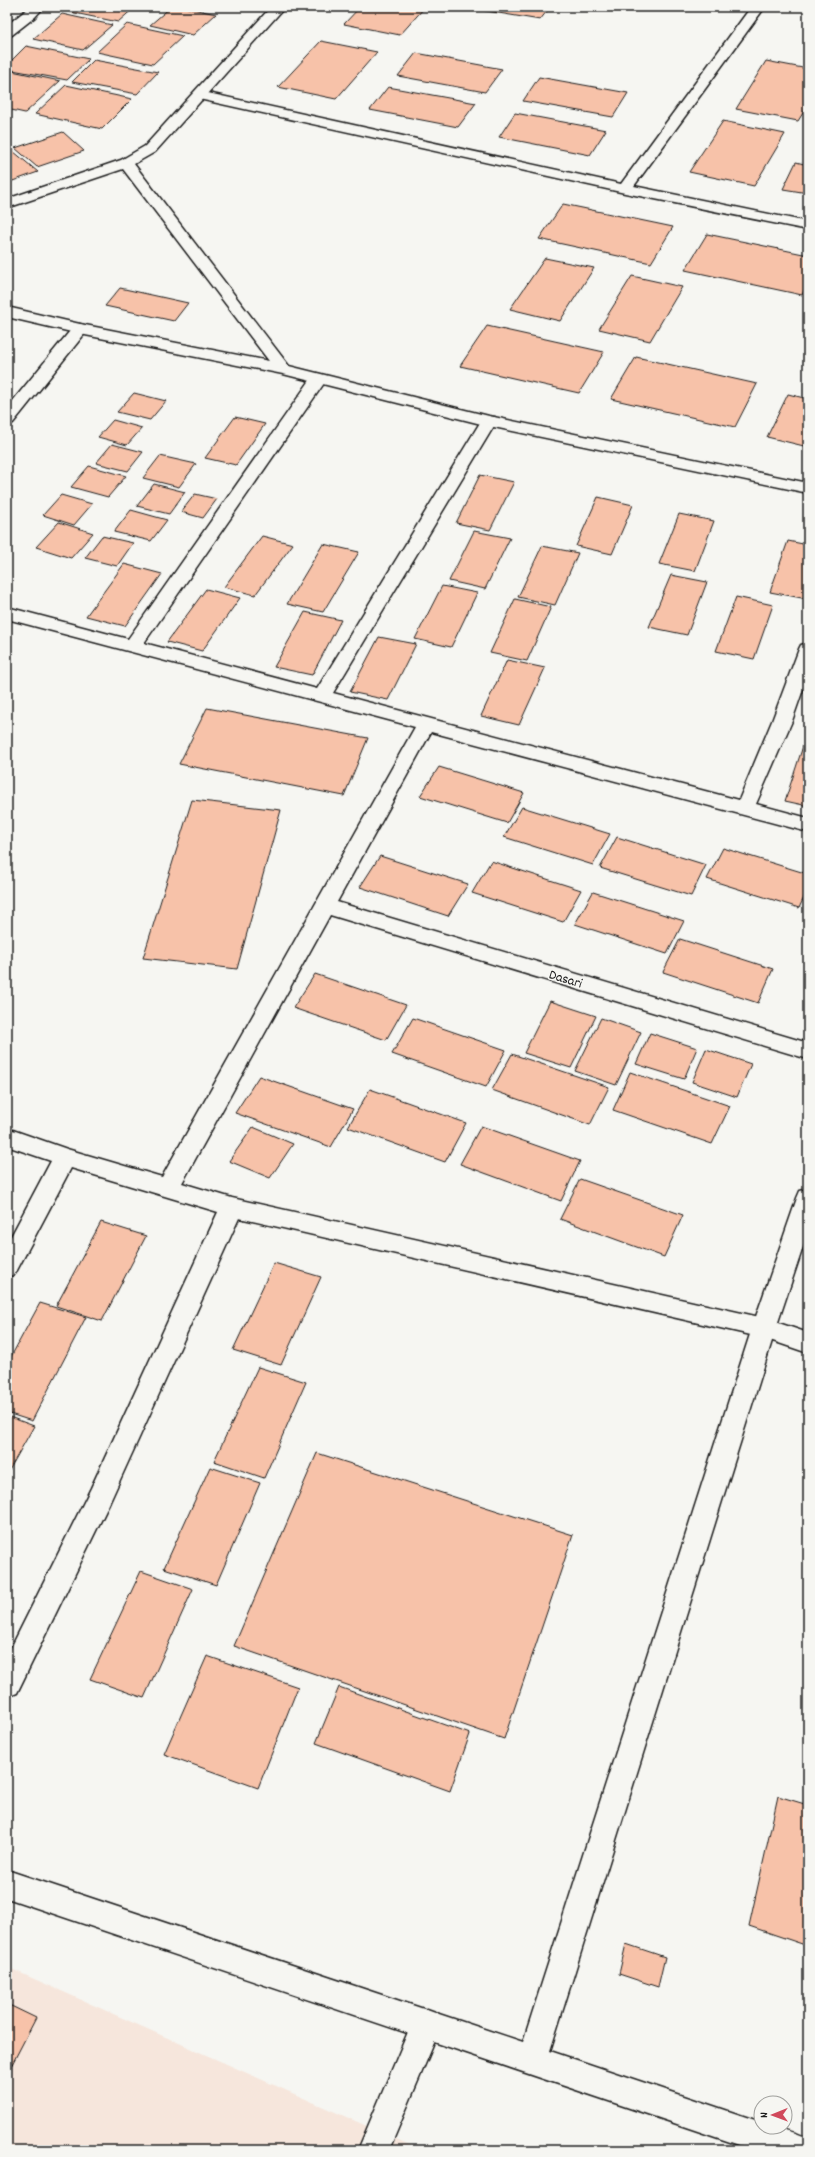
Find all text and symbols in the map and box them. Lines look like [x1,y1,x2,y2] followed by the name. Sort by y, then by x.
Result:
[546,965,585,995] street label: Dasari
[753,2095,793,2135] north arrow
[757,2112,773,2118] text: N

